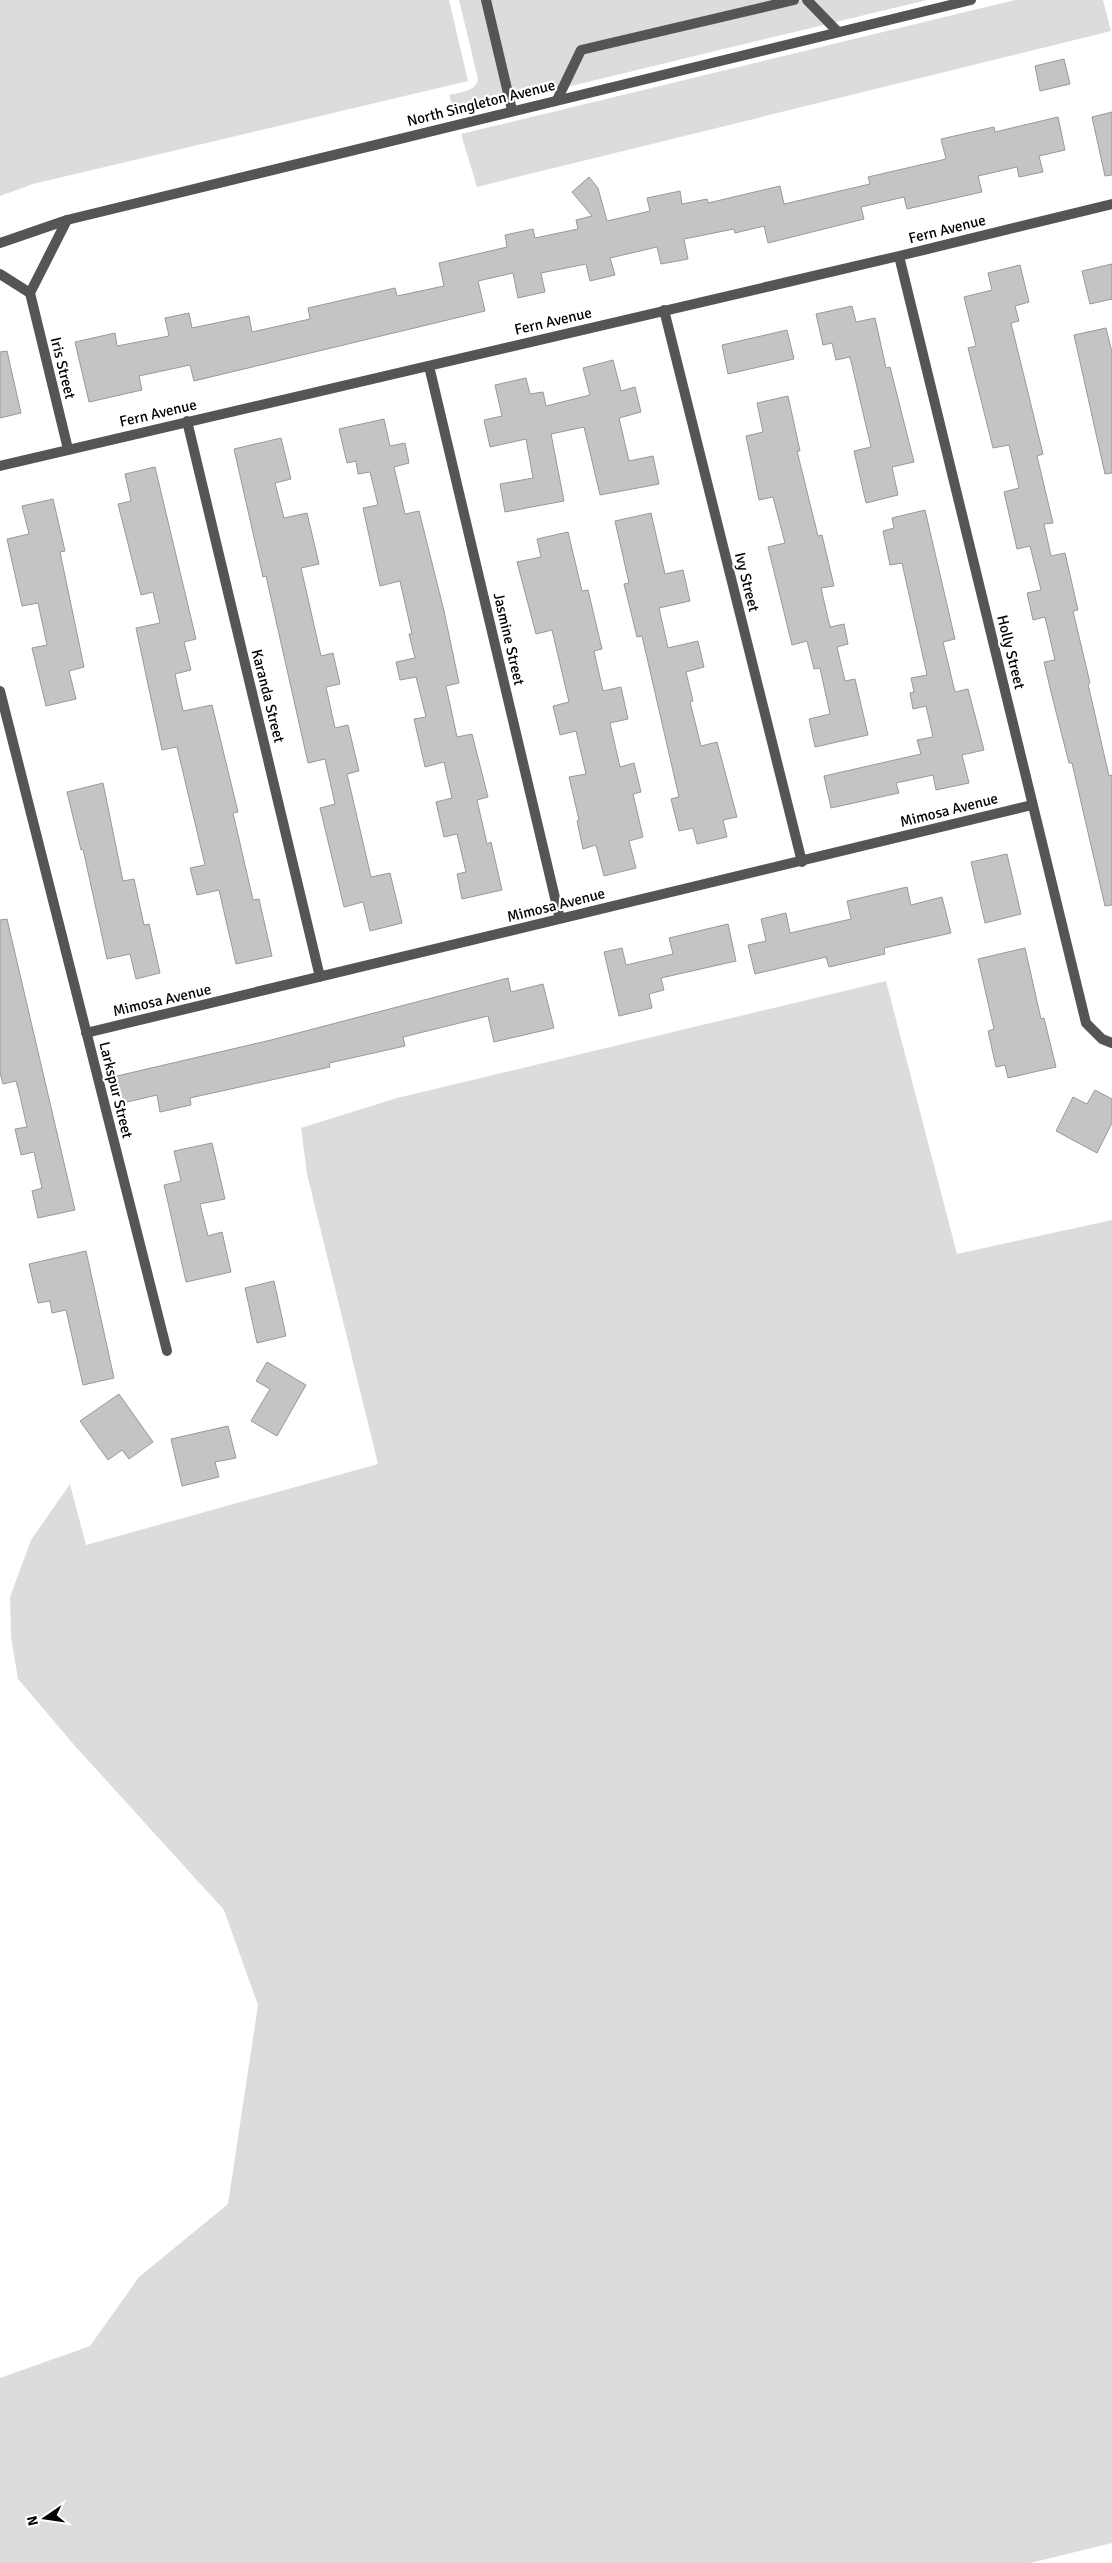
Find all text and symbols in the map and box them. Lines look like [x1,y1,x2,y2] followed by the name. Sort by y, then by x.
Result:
[405,76,557,130] street label: North Singleton Avenue
[907,211,987,247] street label: Fern Avenue
[513,303,593,339] street label: Fern Avenue
[47,335,79,401] street label: Iris Street
[118,395,198,431] street label: Fern Avenue
[731,550,763,614] street label: Ivy Street
[490,591,528,687] street label: Jasmine Street
[993,613,1029,691] street label: Holly Street
[248,647,288,745] street label: Karanda Street
[898,789,1000,831] street label: Mimosa Avenue
[505,884,607,926] street label: Mimosa Avenue
[111,980,213,1020] street label: Mimosa Avenue
[95,1040,137,1140] street label: Larkspur Street
[20,2493,70,2543] north arrow
[23,2514,42,2527] text: N

